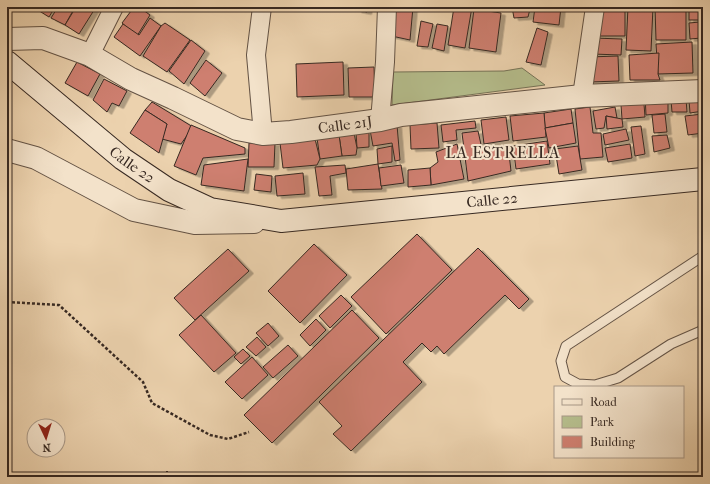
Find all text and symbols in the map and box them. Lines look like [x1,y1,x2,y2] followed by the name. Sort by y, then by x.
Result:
[317,112,374,137] street label: Calle 21J
[106,143,158,187] street label: Calle 22
[446,143,560,162] district label: LA ESTRELLA
[466,188,519,211] street label: Calle 22
[554,386,684,458] legend
[590,395,617,409] text: Road
[590,415,615,429] text: Park
[26,418,66,458] north arrow
[590,435,635,449] text: Building
[41,441,51,454] text: N

